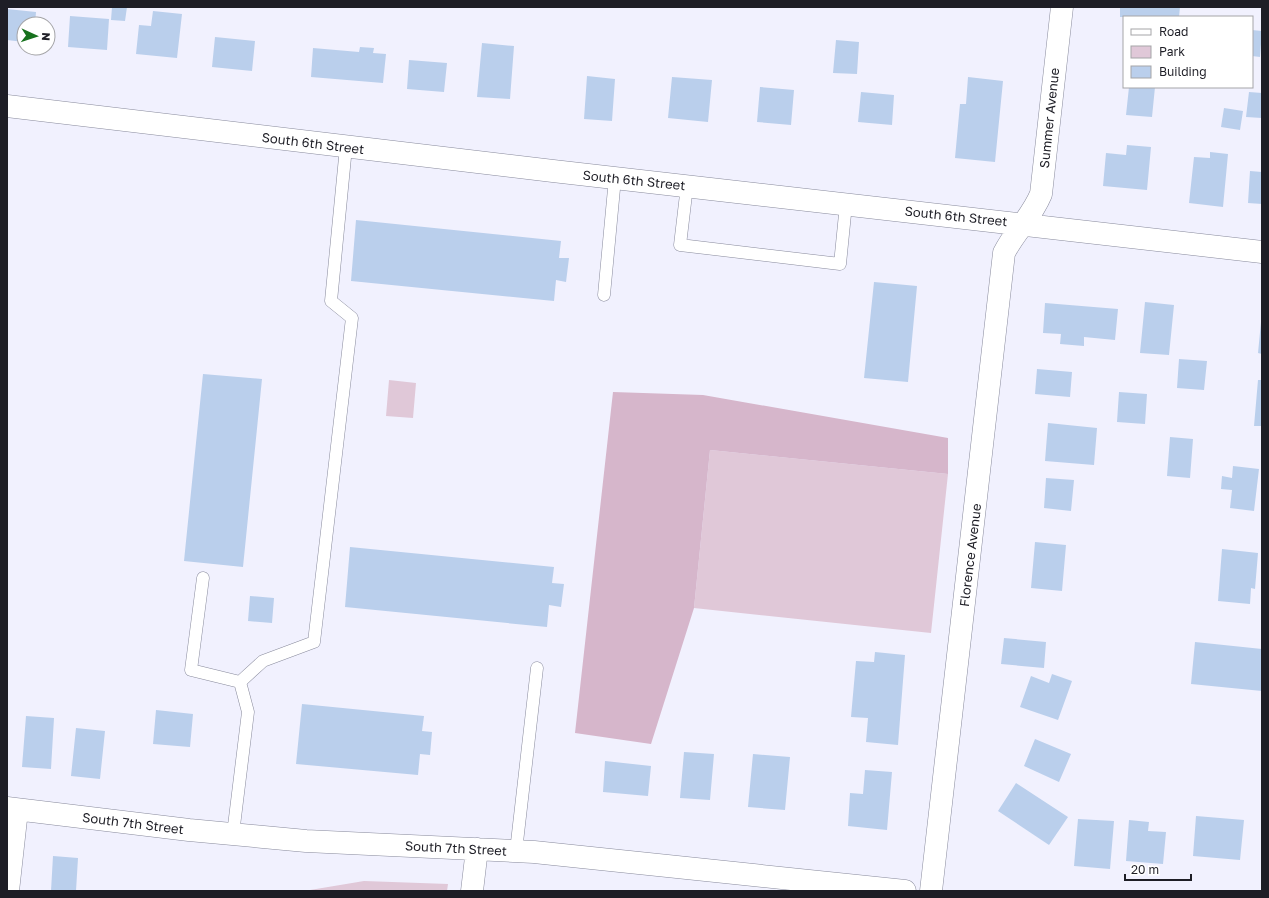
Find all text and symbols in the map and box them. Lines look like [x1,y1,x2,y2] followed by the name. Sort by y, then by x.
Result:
[16,16,56,56] north arrow
[1123,16,1253,88] legend
[1159,24,1188,39] text: Road
[40,32,53,41] text: N
[1159,44,1185,59] text: Park
[1159,64,1207,79] text: Building
[1036,67,1062,169] street label: Summer Avenue
[261,129,365,157] street label: South 6th Street
[582,167,686,193] street label: South 6th Street
[904,203,1008,229] street label: South 6th Street
[956,503,984,607] street label: Florence Avenue
[81,809,185,837] street label: South 7th Street
[405,837,507,859] street label: South 7th Street
[1125,856,1191,882] scale bar
[1131,862,1159,877] text: 20 m

